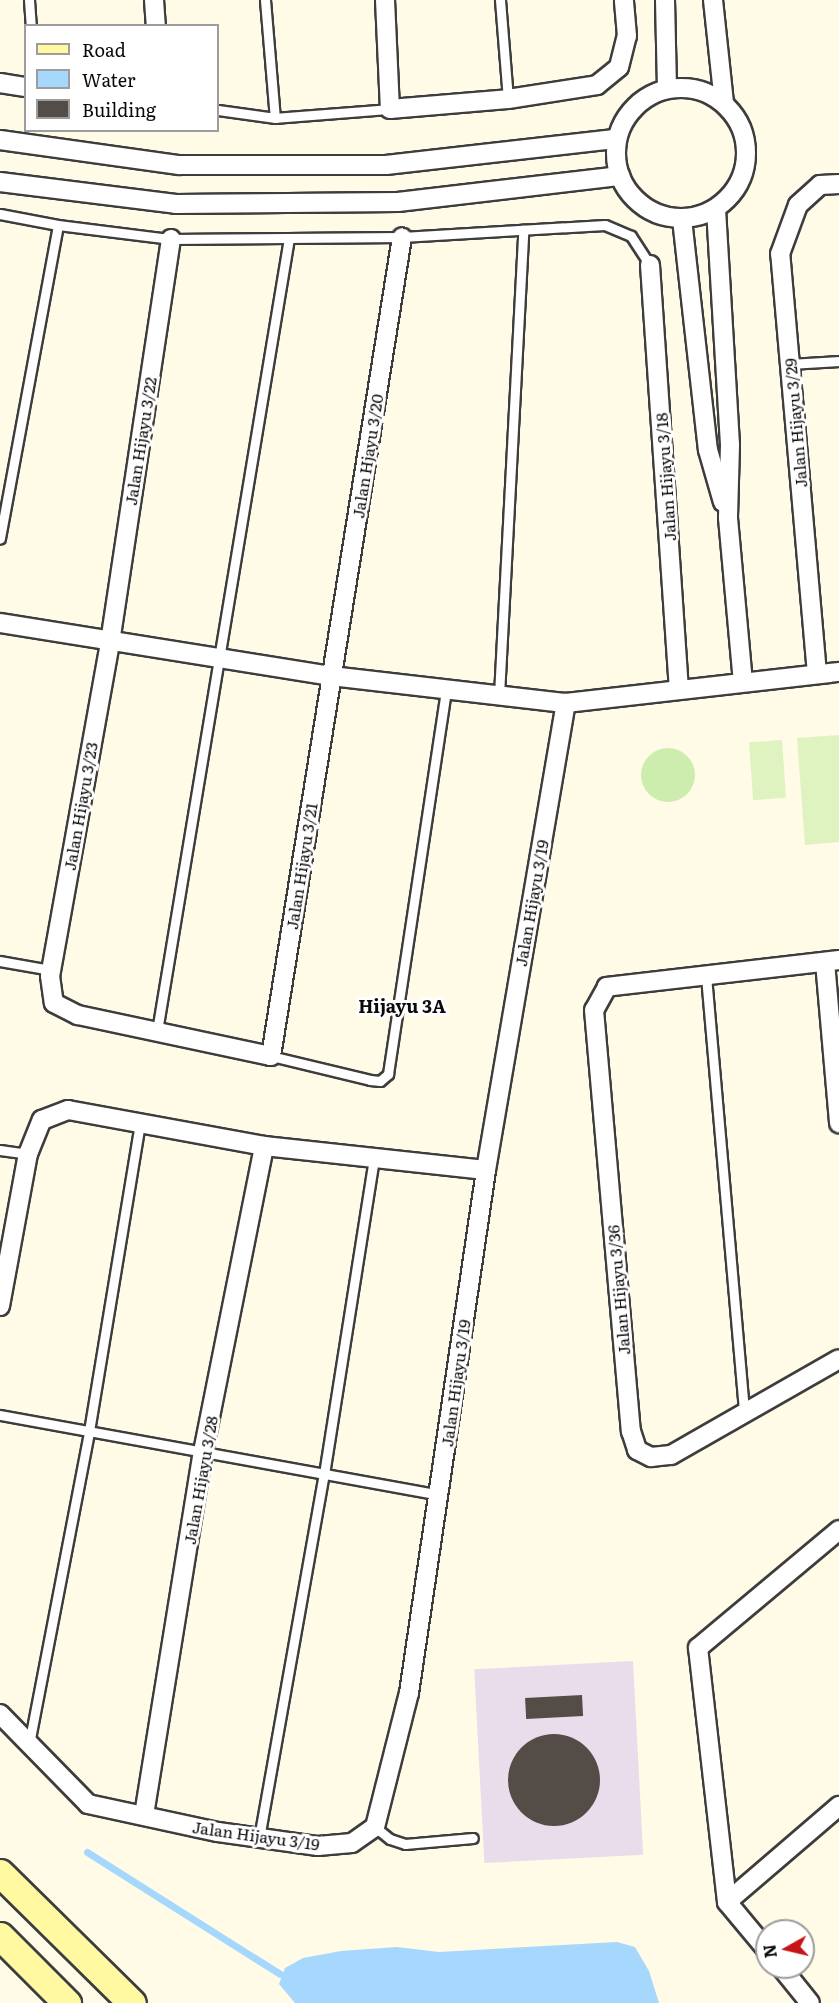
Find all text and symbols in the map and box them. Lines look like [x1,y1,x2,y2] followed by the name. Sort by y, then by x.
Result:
[24,24,219,132] legend
[82,36,126,63] text: Road
[82,66,135,93] text: Water
[82,96,156,123] text: Building
[780,357,810,489] street label: Jalan Hijayu 3/29
[120,375,160,507] street label: Jalan Hijayu 3/22
[348,393,386,519] street label: Jalan Hjayu 3/20
[651,412,679,542] street label: Jalan Hijayu 3/18
[59,740,101,872] street label: Jalan Hijayu 3/23
[281,801,321,931] street label: Jalan Hijayu 3/21
[510,838,552,968] street label: Jalan Hijayu 3/19
[358,995,446,1017] district label: Hijayu 3A
[603,1224,633,1356] street label: Jalan Hijayu 3/36
[437,1318,473,1448] street label: Jalan Hijayu 3/19
[179,1414,221,1546] street label: Jalan Hijayu 3/28
[191,1817,321,1853] street label: Jalan Hijayu 3/19
[755,1919,815,1979] north arrow
[756,1943,782,1960] text: N

